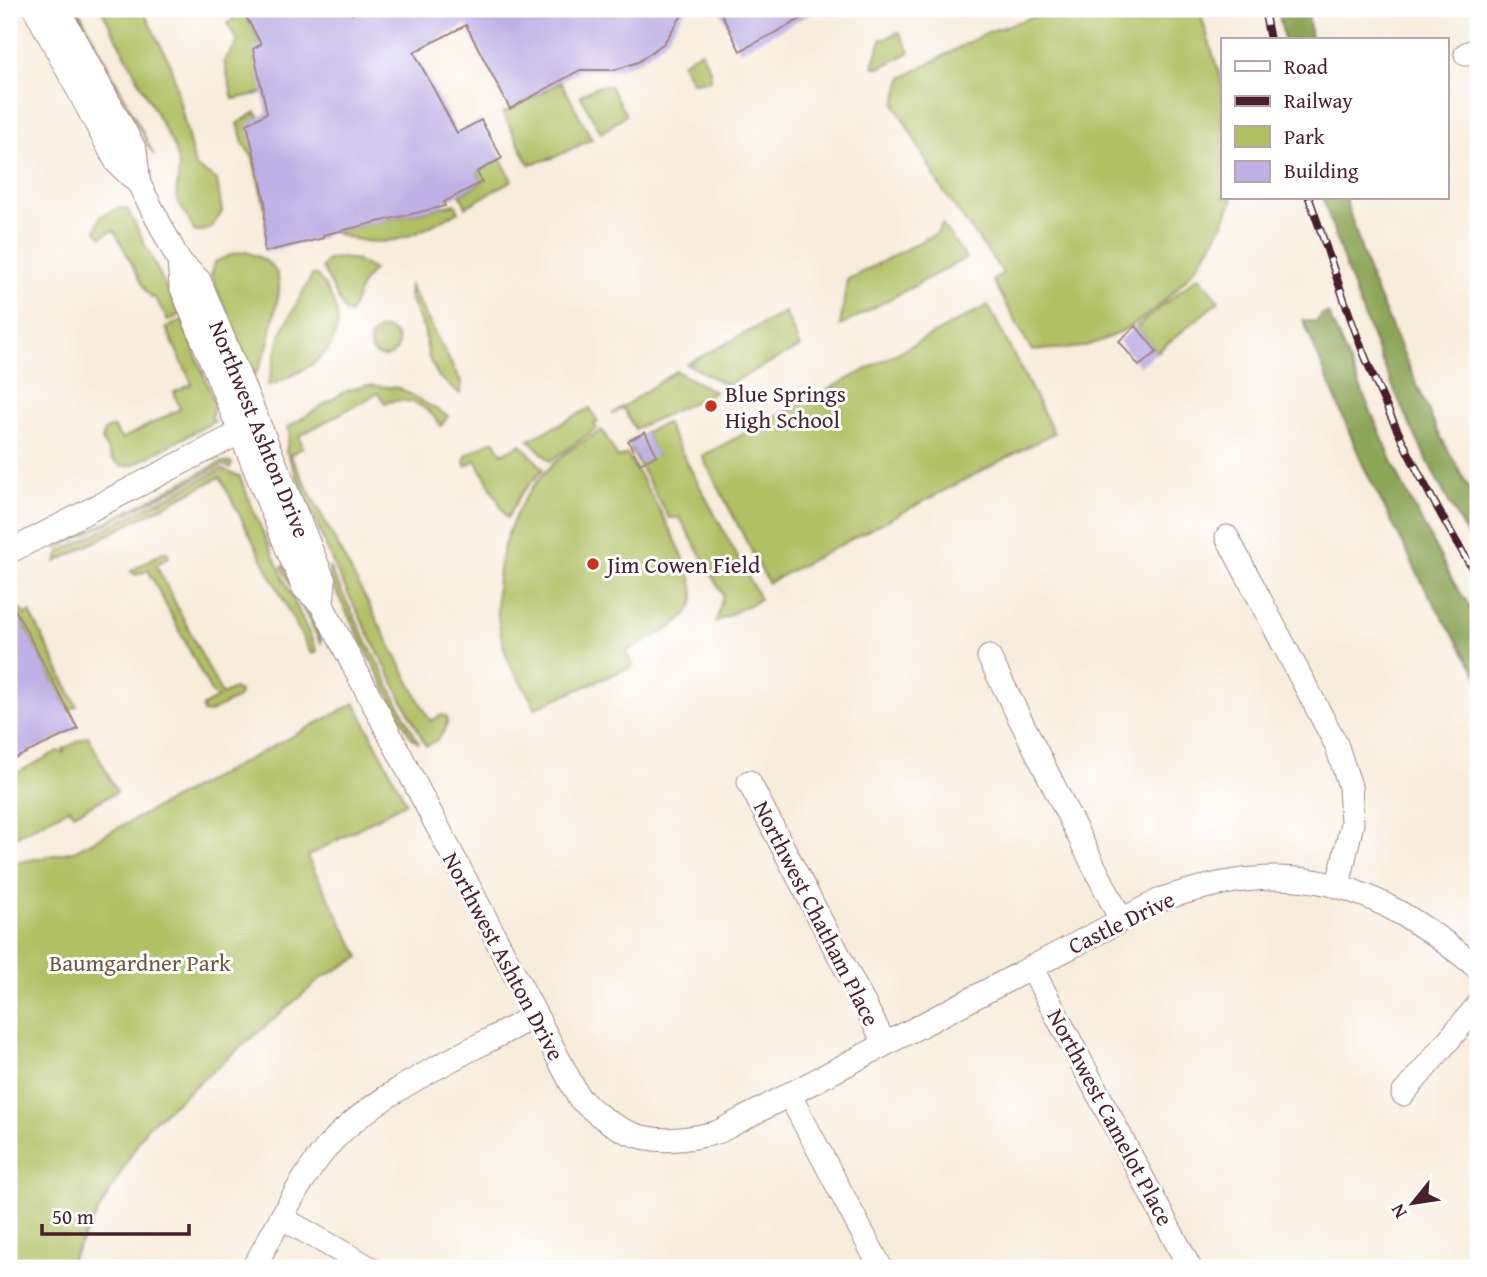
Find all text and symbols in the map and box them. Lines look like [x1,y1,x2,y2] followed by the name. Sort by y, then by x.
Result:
[1221,38,1448,200] legend
[1284,51,1329,82] text: Road
[1284,85,1353,116] text: Railway
[1284,121,1325,152] text: Park
[1284,155,1359,186] text: Building
[201,315,319,543] street label: Northwest Ashton Drive
[725,377,846,436] place label: Blue Springs High School
[703,398,719,414] marker: Blue Springs High School
[604,548,761,581] place label: Jim Cowen Field
[585,556,601,572] marker: Jim Cowen Field
[746,795,888,1031] street label: Northwest Chatham Place
[435,846,573,1066] street label: Northwest Ashton Drive
[1062,882,1180,962] street label: Castle Drive
[49,946,231,979] park label: Baumgardner Park
[1040,1003,1182,1231] street label: Northwest Camelot Place
[1378,1168,1448,1238] north arrow
[42,1193,189,1237] scale bar
[1383,1199,1414,1224] text: N
[52,1201,94,1232] text: 50 m

